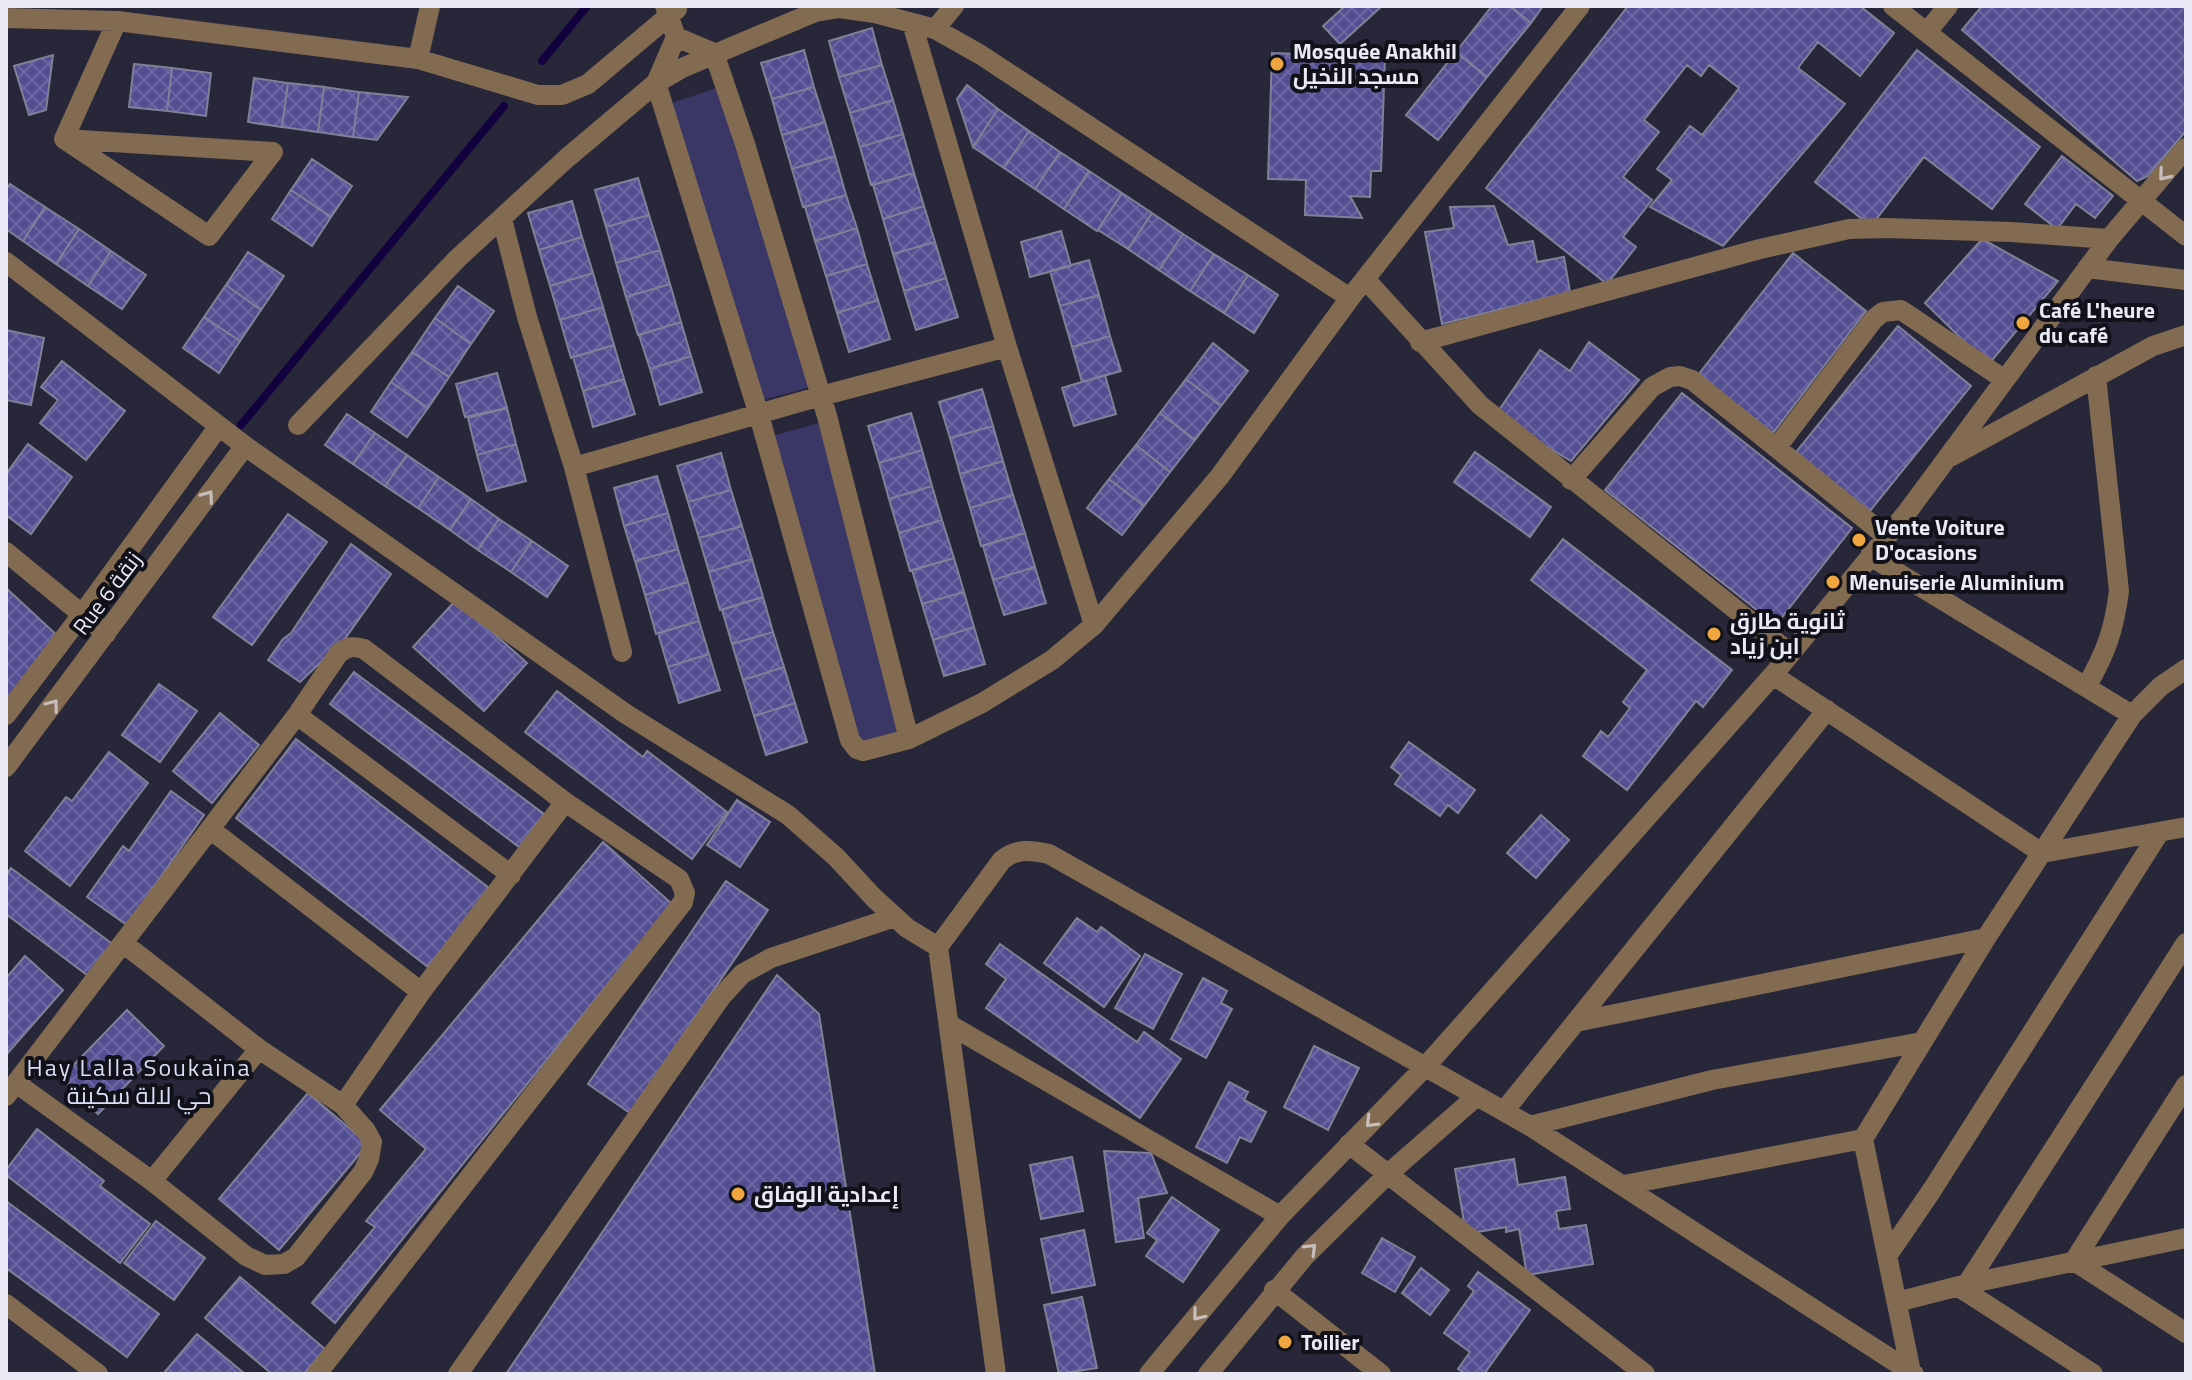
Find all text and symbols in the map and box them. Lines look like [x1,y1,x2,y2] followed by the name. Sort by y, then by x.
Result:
[1293,34,1457,93] place label: Mosquée Anakhil مسجد النخيل
[1268,55,1286,73] marker: Mosquée Anakhil مسجد النخيل
[2159,165,2174,180] one-way arrow
[2039,293,2155,352] place label: Café L'heure du café
[2014,314,2032,332] marker: Café L'heure du café
[199,490,213,505] one-way arrow
[1875,510,2005,569] place label: Vente Voiture D'ocasions
[1850,531,1868,549] marker: Vente Voiture D'ocasions
[64,544,150,642] street label: Rue 6 زنقة
[1849,565,2064,599] place label: Menuiserie Aluminium
[1824,573,1842,591] marker: Menuiserie Aluminium
[1730,604,1845,663] place label: ثانوية طارق ابن زياد
[1705,625,1723,643] marker: ثانوية طارق ابن زياد
[44,699,58,714] one-way arrow
[27,1049,251,1115] district label: Hay Lalla Soukaïna حي لالة سكينة
[1366,1112,1380,1127] one-way arrow
[754,1177,899,1211] place label: إعدادية الوفاق
[729,1185,747,1203] marker: إعدادية الوفاق
[1302,1244,1317,1259] one-way arrow
[1193,1306,1207,1321] one-way arrow
[1301,1325,1359,1359] place label: Toilier
[1276,1333,1294,1351] marker: Toilier

